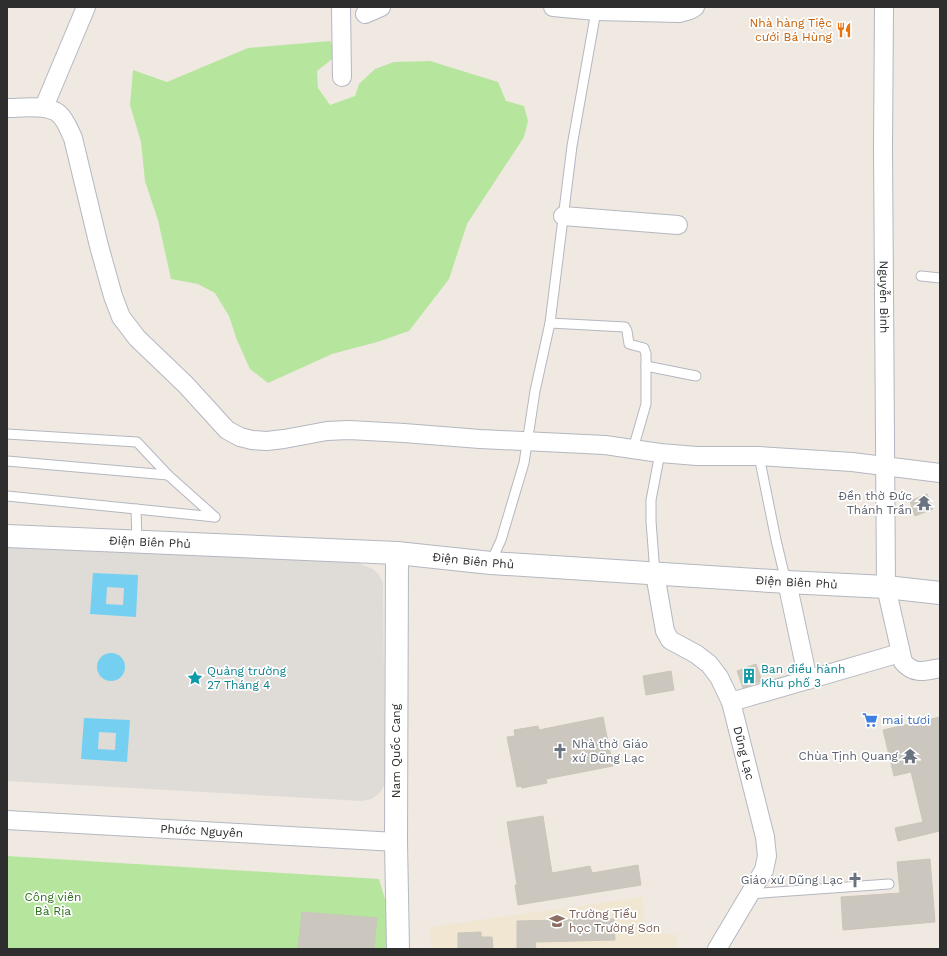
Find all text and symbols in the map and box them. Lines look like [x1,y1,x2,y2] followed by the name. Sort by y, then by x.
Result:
[750,16,833,44] place label: Nhà hàng Tiệc cưới Bá Hùng
[835,21,853,39] restaurant icon: Nhà hàng Tiệc cưới Bá Hùng
[877,260,891,334] street label: Nguyễn Bình
[838,489,912,517] place label: Đền thờ Đức Thánh Trần
[915,494,933,512] temple icon: Đền thờ Đức Thánh Trần
[109,533,191,551] street label: Điện Biên Phủ
[432,550,515,571] street label: Điện Biên Phủ
[755,573,838,592] street label: Điện Biên Phủ
[761,662,845,690] place label: Ban điều hành Khu phố 3
[207,664,287,692] place label: Quảng trường 27 Tháng 4
[740,667,758,685] building icon: Ban điều hành Khu phố 3
[186,669,204,687] place icon: Quảng trường 27 Tháng 4
[389,703,403,798] street label: Nam Quốc Cang
[861,711,879,729] supermarket icon: mai tươi
[882,713,930,727] place label: mai tươi
[730,725,757,782] street label: Dũng Lạc
[572,737,648,765] place label: Nhà thờ Giáo xứ Dũng Lạc
[551,742,569,760] church icon: Nhà thờ Giáo xứ Dũng Lạc
[901,747,919,765] temple icon: Chùa Tịnh Quang
[798,749,899,763] place label: Chùa Tịnh Quang
[160,822,244,840] street label: Phước Nguyên
[846,871,864,889] church icon: Giáo xứ Dũng Lạc
[741,873,843,887] place label: Giáo xứ Dũng Lạc
[25,890,81,918] park label: Công viên Bà Rịa
[569,907,660,935] place label: Trường Tiểu học Trường Sơn
[548,912,566,930] school or university icon: Trường Tiểu học Trường Sơn

